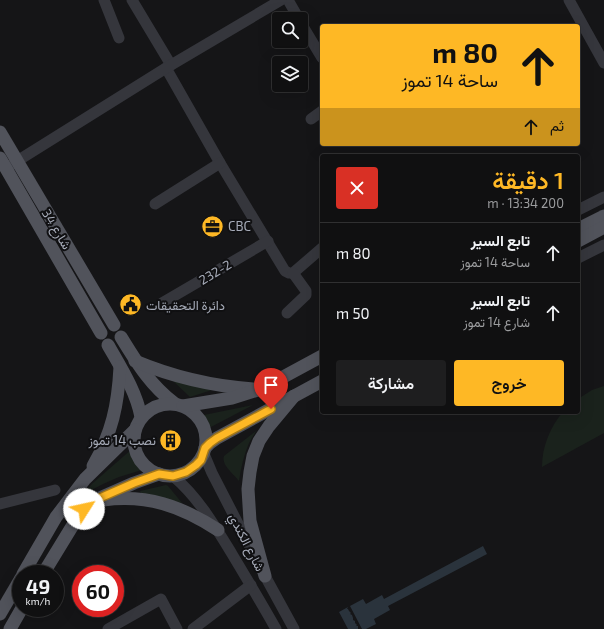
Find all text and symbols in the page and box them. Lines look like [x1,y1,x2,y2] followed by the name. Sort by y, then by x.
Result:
[272,12,308,92] map controls
[272,12,308,48] button: search
[432,35,498,69] text: 80 m
[512,40,564,92] icon: ahead
[272,56,308,92] button: layers
[401,69,498,91] text: ساحة 14 تموز
[520,116,542,138] icon: ahead
[550,116,564,134] text: ثم
[492,165,564,194] text: 1 دقيقة
[336,167,378,209] button: close
[487,195,564,211] text: 200 m · 13:34
[37,206,75,253] street label: شارع 34
[200,213,226,239] office icon: CBC
[228,218,251,234] place label: CBC
[471,231,530,249] text: تابع السير
[542,242,564,264] icon: ahead
[336,244,371,262] text: 80 m
[460,254,530,270] text: ساحة 14 تموز
[196,256,234,288] street label: 232-2
[471,291,530,309] text: تابع السير
[118,292,144,318] public building icon: دائرة التحقيقات
[146,297,225,314] place label: دائرة التحقيقات
[542,302,564,324] icon: ahead
[336,304,370,322] text: 50 m
[463,314,530,330] text: شارع 14 تموز
[336,360,446,406] button: مشاركة
[454,360,564,406] button: خروج
[254,368,288,409] pin
[260,374,282,396] icon: arrive
[158,427,184,453] building icon: نصب 14 تموز
[87,432,156,449] place label: نصب 14 تموز
[63,488,105,530] position arrow
[223,510,268,575] street label: شارع الكندي
[72,565,124,617] speed limit sign: 60
[26,574,50,598] text: 49
[26,595,50,607] text: km/h

